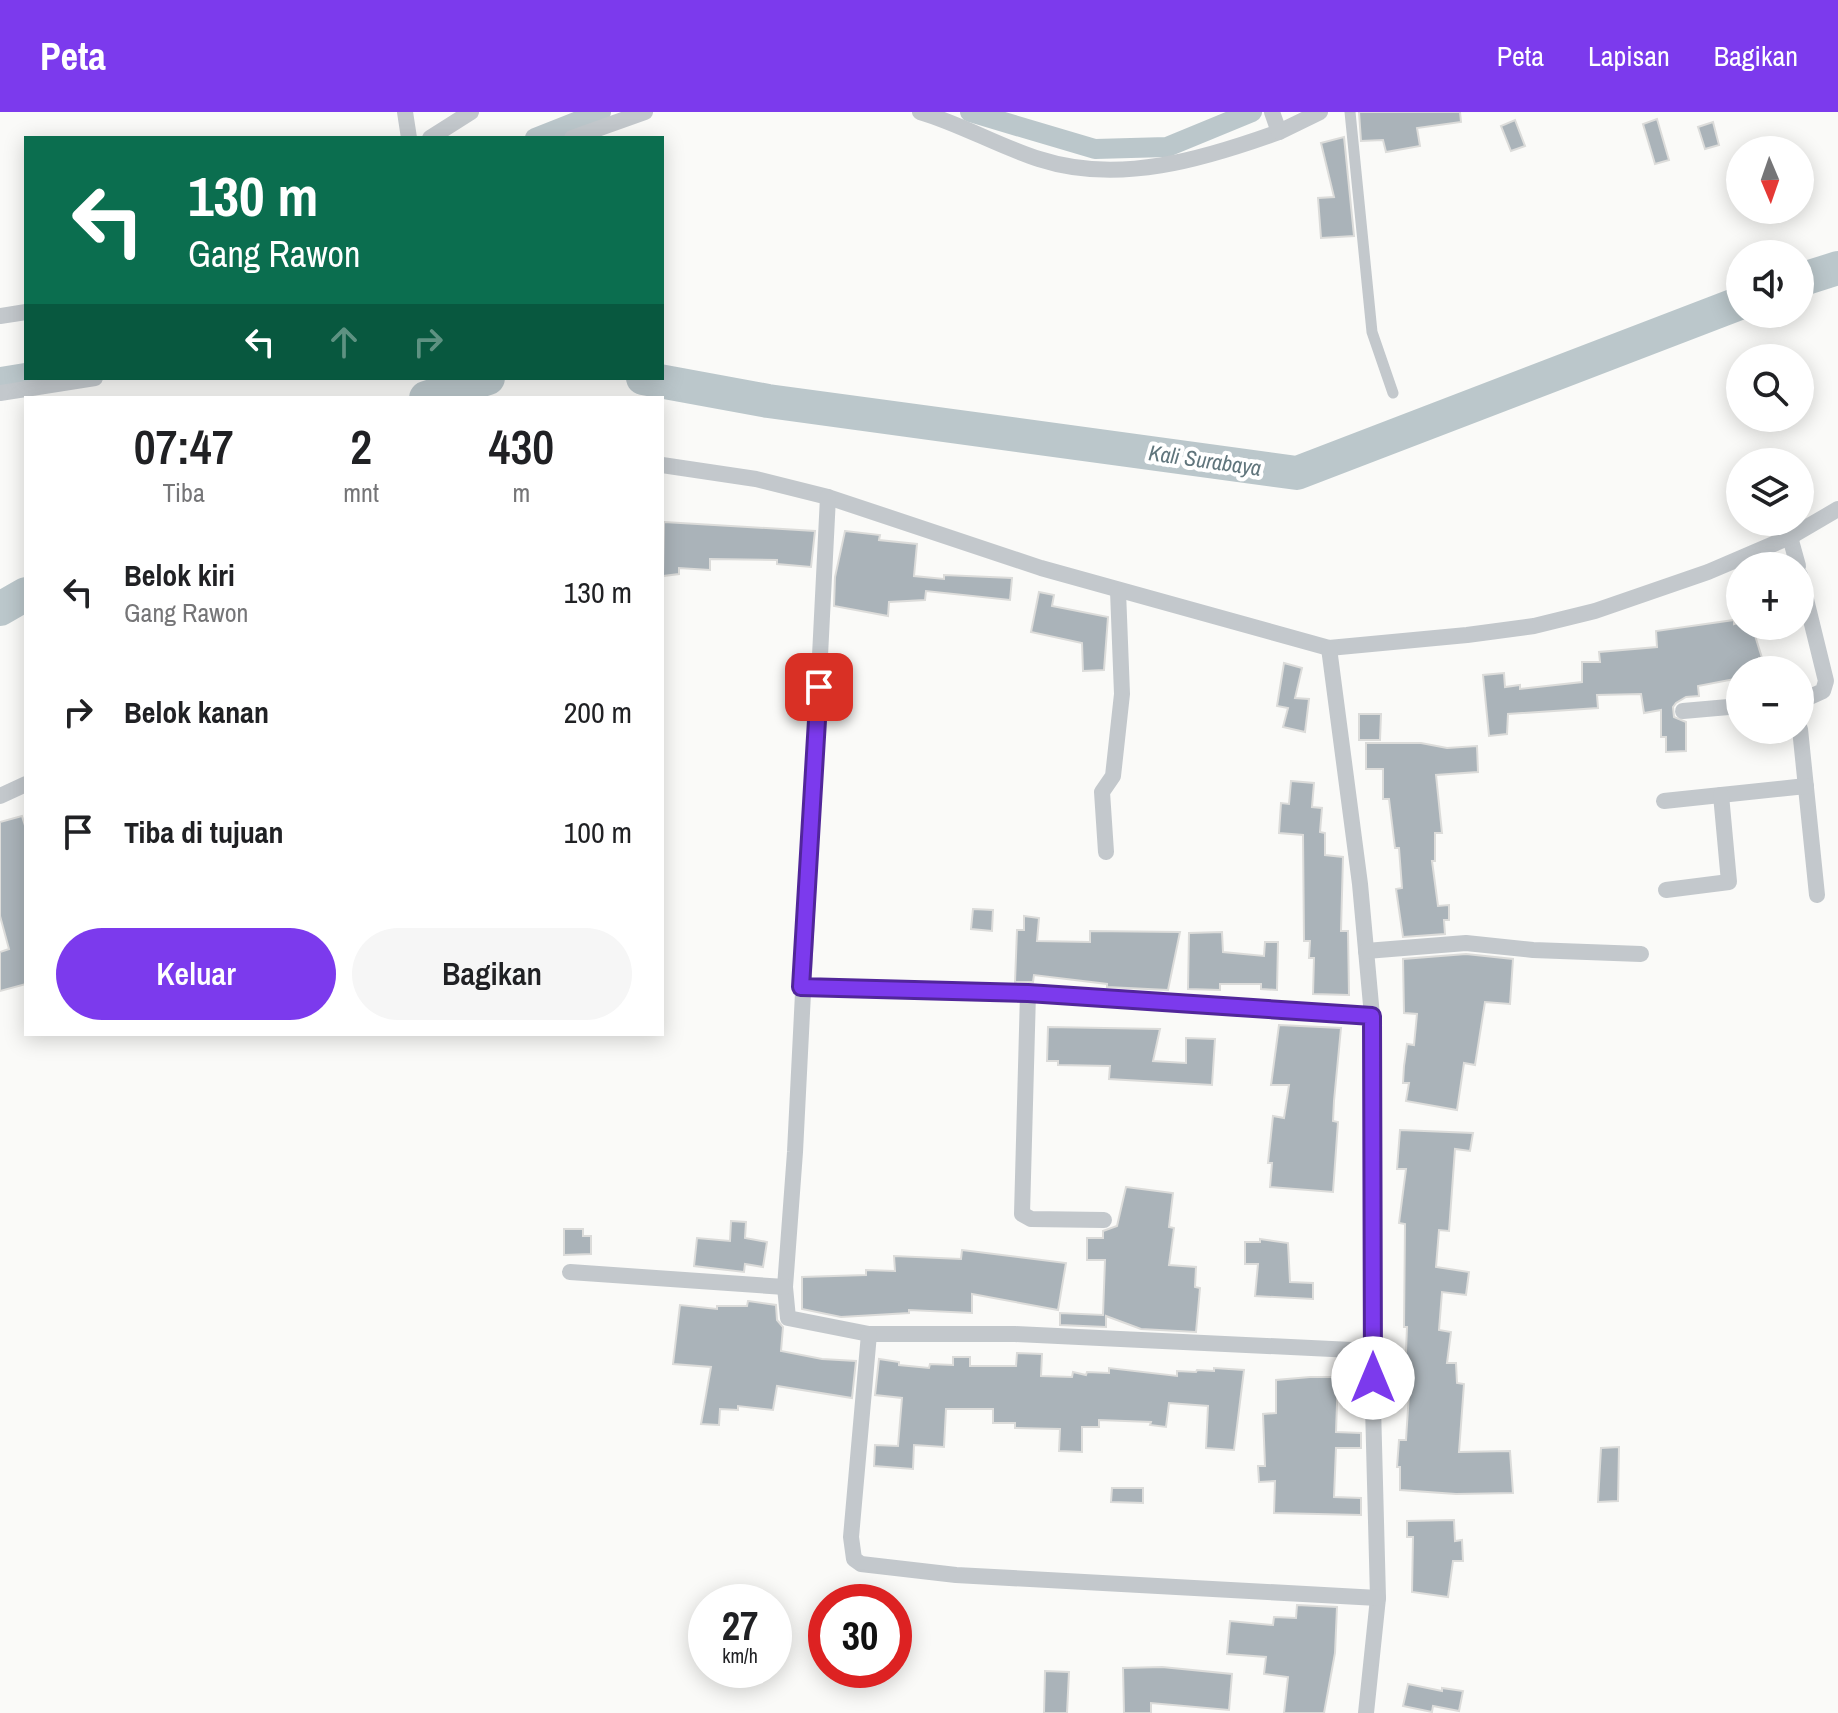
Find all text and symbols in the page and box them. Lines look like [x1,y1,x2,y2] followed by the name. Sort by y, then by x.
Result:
[40,31,106,82] text: Peta
[1497,37,1544,75] text: Peta
[1588,37,1670,75] text: Lapisan
[1714,37,1798,75] text: Bagikan
[1726,136,1814,224] north arrow
[1726,136,1814,744] map controls
[188,158,318,233] text: 130 m
[56,168,160,272] icon: left
[188,230,360,278] text: Gang Rawon
[1726,240,1814,328] button: sound
[238,320,282,364] icon: left
[322,320,366,364] icon: ahead
[406,320,450,364] icon: right
[1726,344,1814,432] button: search
[134,414,234,479] text: 07:47
[350,414,372,479] text: 2
[489,414,554,479] text: 430
[1147,437,1263,483] water label: Kali Surabaya
[1726,448,1814,536] button: layers
[163,475,205,510] text: Tiba
[343,475,379,510] text: mnt
[513,475,530,510] text: m
[1726,552,1814,640] button: +
[124,555,235,595] text: Belok kiri
[56,570,100,614] icon: left
[564,572,632,612] text: 130 m
[124,595,248,630] text: Gang Rawon
[785,653,853,721] pin
[1726,656,1814,744] button: −
[797,665,841,709] icon: arrive
[56,690,100,734] icon: right
[124,692,269,732] text: Belok kanan
[564,692,632,732] text: 200 m
[56,810,100,854] icon: arrive
[124,812,284,852] text: Tiba di tujuan
[564,812,632,852] text: 100 m
[56,928,336,1020] button: Keluar
[352,928,632,1020] button: Bagikan
[1331,1336,1415,1420] position arrow
[808,1584,912,1688] speed limit sign: 30
[722,1599,758,1652] text: 27
[722,1642,758,1669] text: km/h

